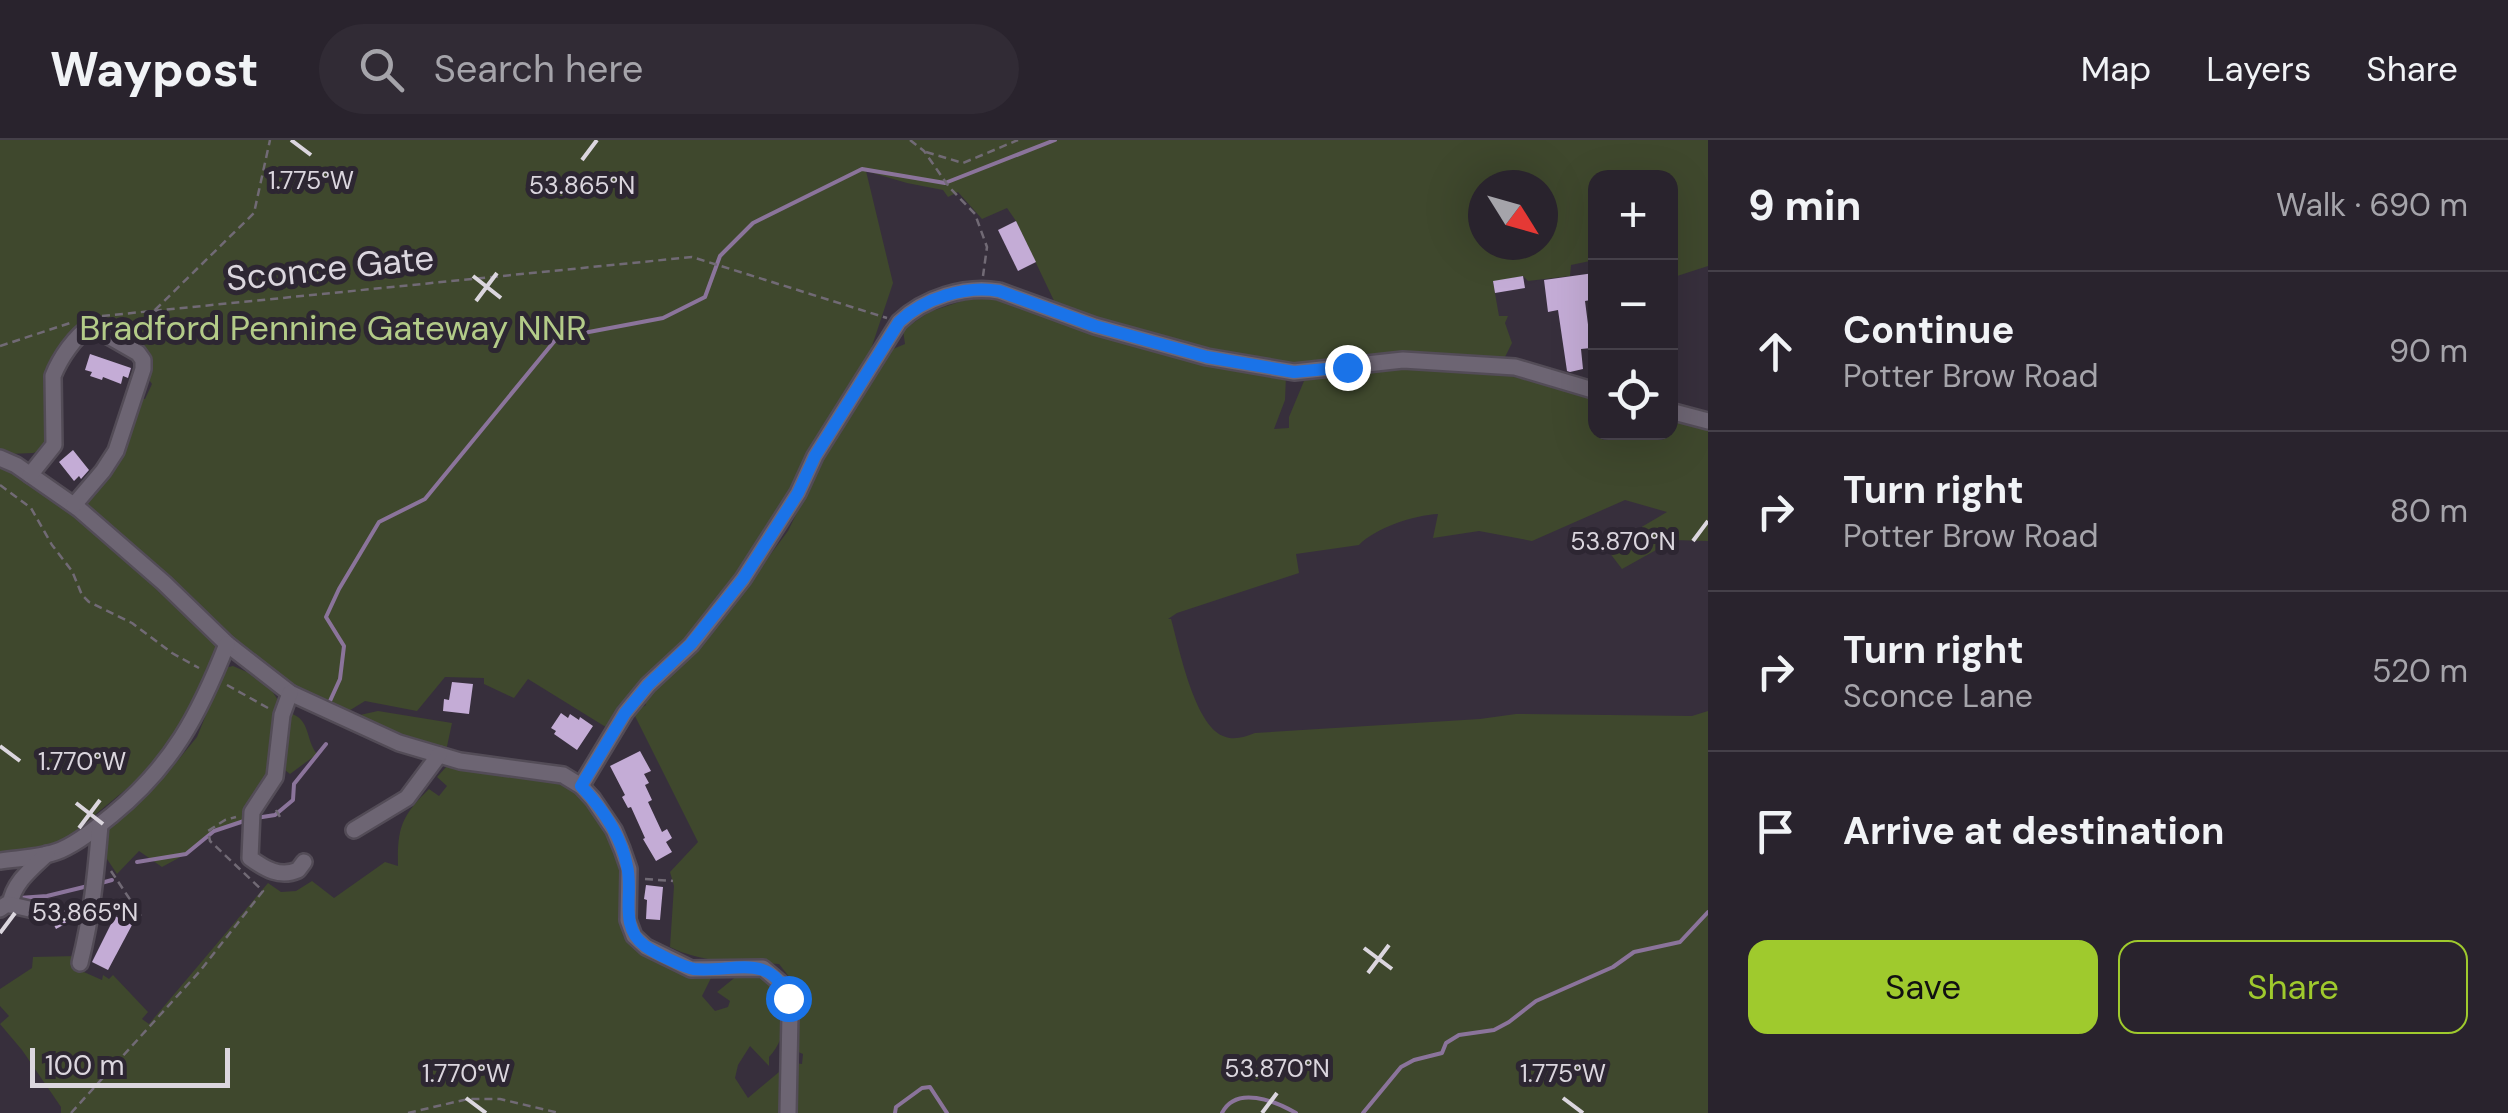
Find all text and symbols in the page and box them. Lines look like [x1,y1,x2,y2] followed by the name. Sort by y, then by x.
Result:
[319,24,1019,114] search box
[50,38,259,101] text: Waypost
[354,42,409,97] icon: search
[434,44,643,94] text: Search here
[2081,46,2151,92] text: Map
[2206,46,2311,92] text: Layers
[2366,46,2458,92] text: Share
[268,164,354,197] text: 1.775°W
[529,169,635,202] text: 53.865°N
[1468,170,1558,260] north arrow
[1588,170,1678,440] map controls
[1588,170,1678,260] button: +
[1748,178,1861,233] text: 9 min
[2276,184,2468,226] text: Walk · 690 m
[224,234,436,302] street label: Sconce Gate
[1588,260,1678,350] button: −
[79,305,587,351] park label: Bradford Pennine Gateway NNR
[1843,305,2014,355] text: Continue
[1748,324,1803,379] icon: ahead
[2389,330,2468,372] text: 90 m
[1325,345,1371,391] route end
[1588,350,1678,440] button: locate
[1843,355,2098,397] text: Potter Brow Road
[1843,465,2024,515] text: Turn right
[1748,484,1803,539] icon: right
[2390,490,2468,532] text: 80 m
[1843,515,2098,557] text: Potter Brow Road
[1570,525,1676,558] text: 53.870°N
[1843,625,2024,675] text: Turn right
[1748,644,1803,699] icon: right
[2372,650,2468,692] text: 520 m
[1843,675,2033,717] text: Sconce Lane
[38,745,126,778] text: 1.770°W
[1748,804,1803,859] icon: arrive
[1843,806,2225,856] text: Arrive at destination
[32,896,138,929] text: 53.865°N
[1748,940,2098,1034] button: Save
[2118,940,2468,1034] button: Share
[766,976,812,1022] route start
[30,1043,230,1088] scale bar
[45,1047,124,1084] text: 100 m
[1224,1052,1330,1085] text: 53.870°N
[422,1057,510,1090] text: 1.770°W
[1520,1057,1606,1090] text: 1.775°W

